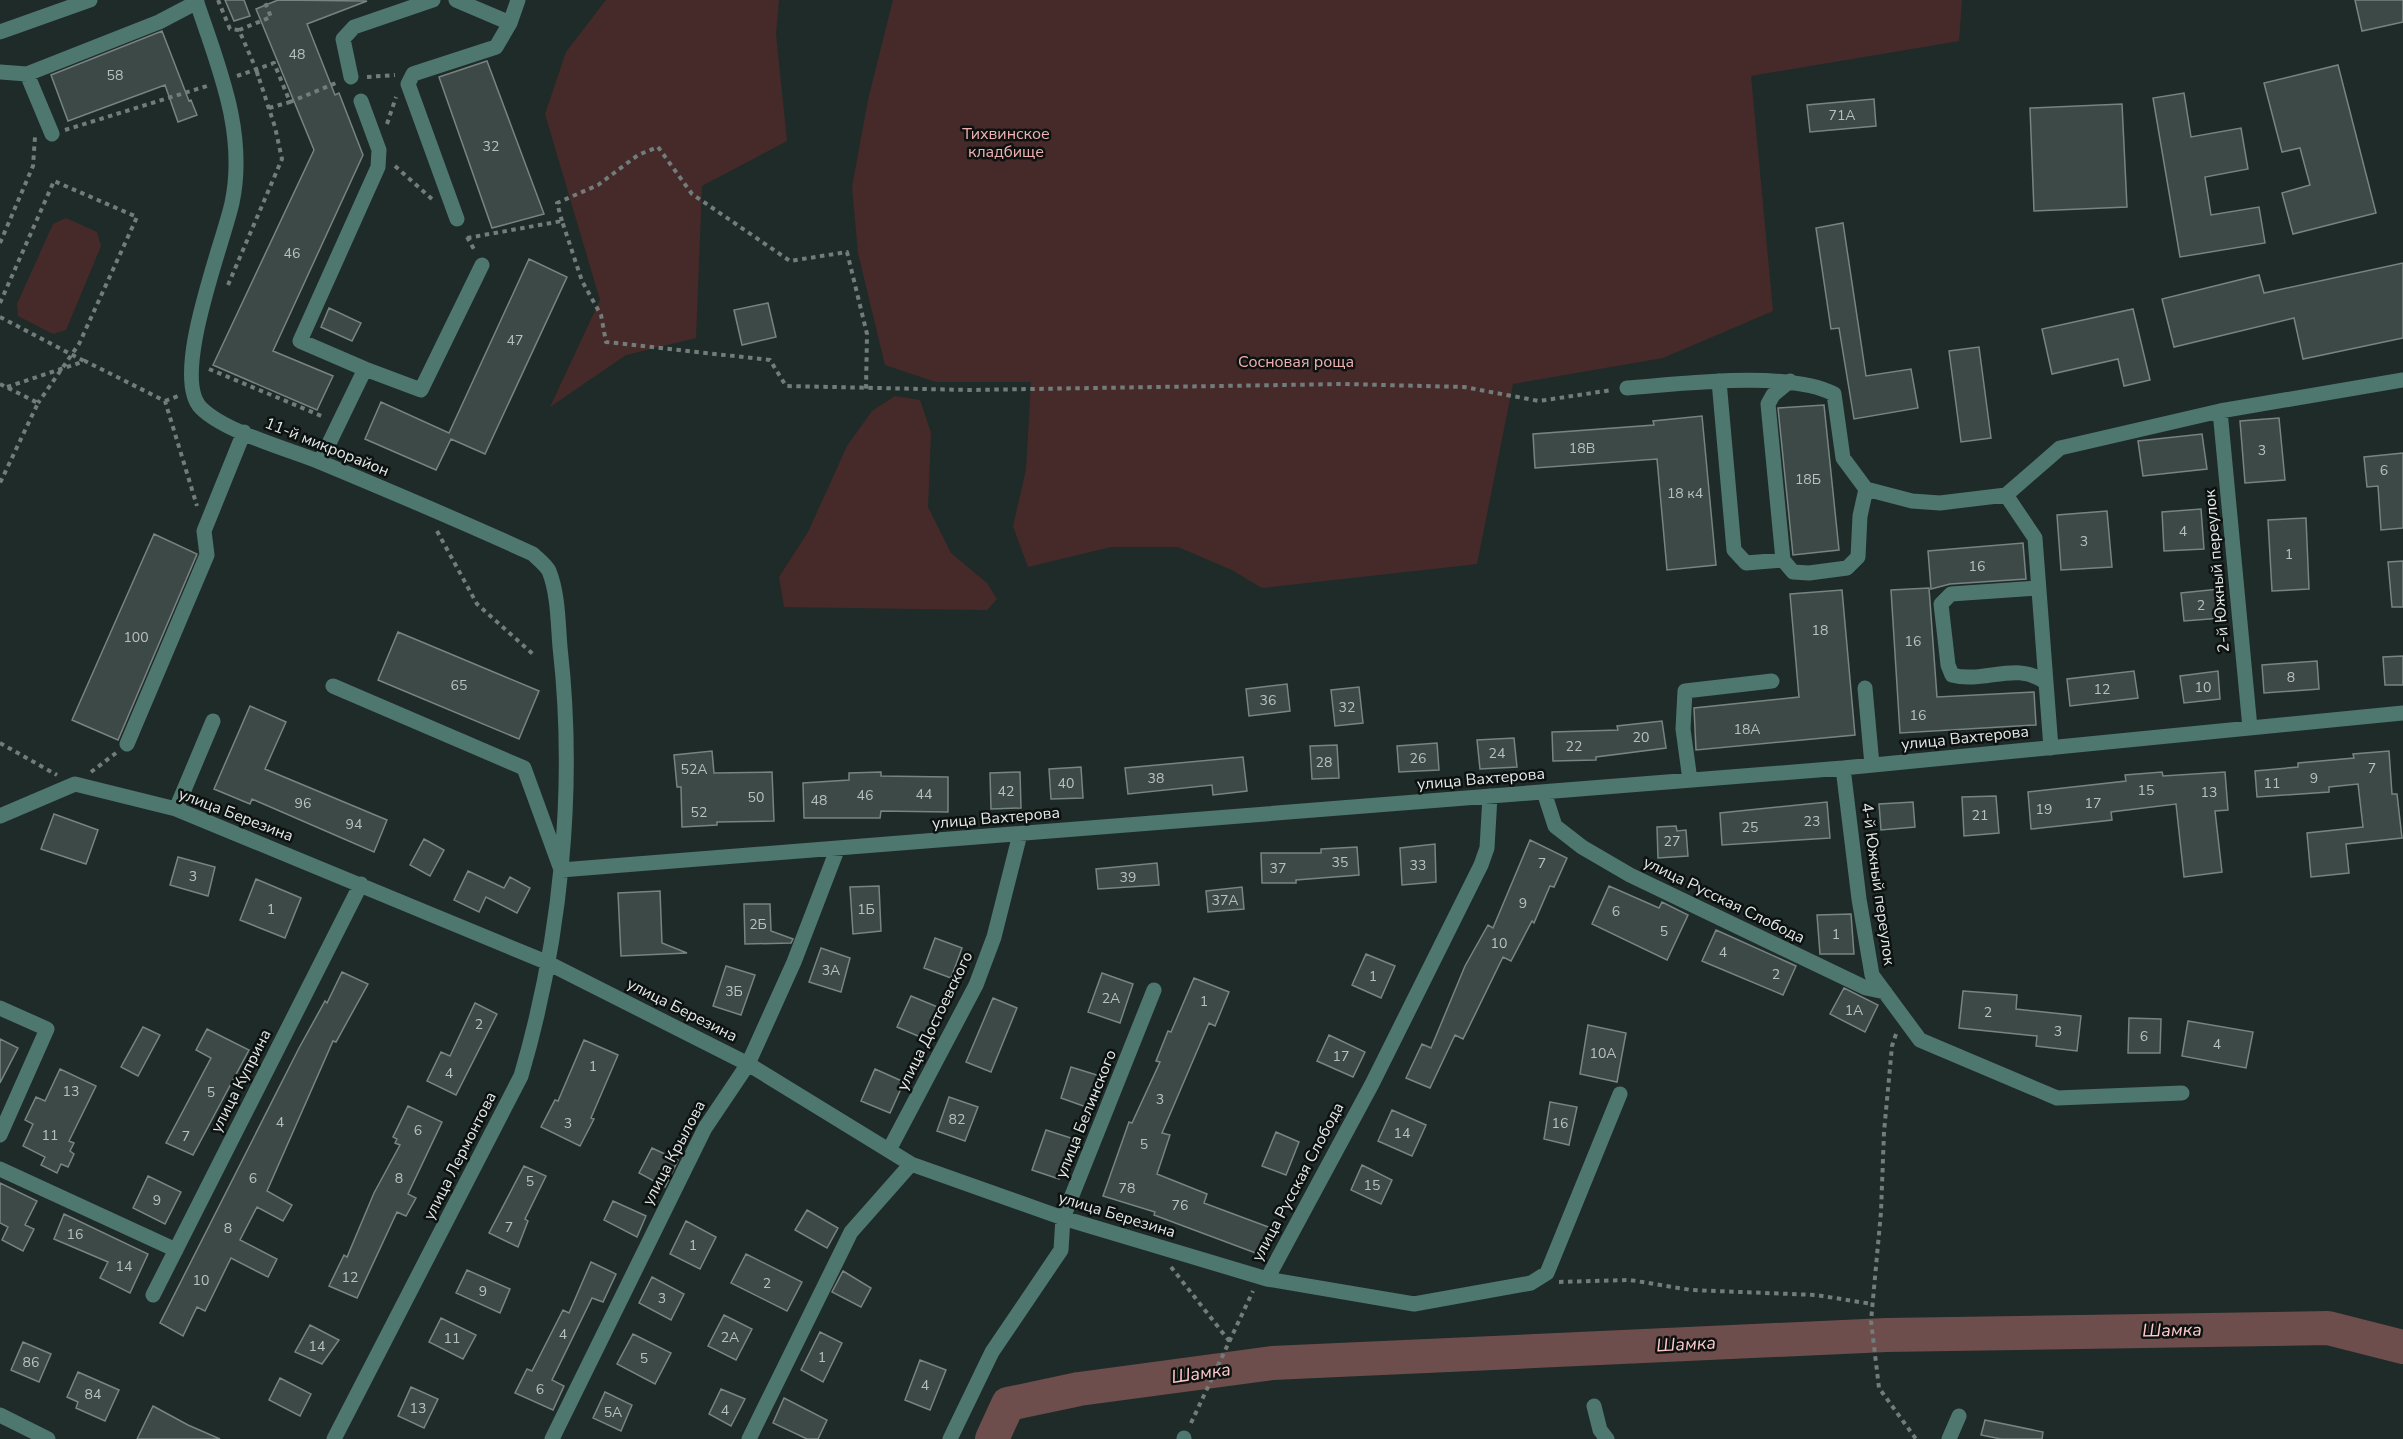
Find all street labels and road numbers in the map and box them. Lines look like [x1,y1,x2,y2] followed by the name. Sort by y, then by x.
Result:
[262,412,392,482] street label: 11-й микрорайон
[2200,489,2234,653] street label: 2-й Южный переулок
[1900,720,2030,756] street label: улица Вахтерова
[1416,762,1546,796] street label: улица Вахтерова
[175,783,297,847] street label: улица Березина
[931,801,1061,835] street label: улица Вахтерова
[1856,801,1900,967] street label: 4-й Южный переулок
[1640,851,1808,949] street label: улица Русская Слобода
[892,948,978,1094] street label: улица Достоевского
[623,973,741,1047] street label: улица Березина
[206,1026,276,1136] street label: улица Куприна
[1050,1046,1122,1182] street label: улица Белинского
[418,1088,502,1224] street label: улица Лермонтова
[637,1097,711,1209] street label: улица Крылова
[1247,1099,1349,1265] street label: улица Русская Слобода
[1056,1187,1178,1243] street label: улица Березина

